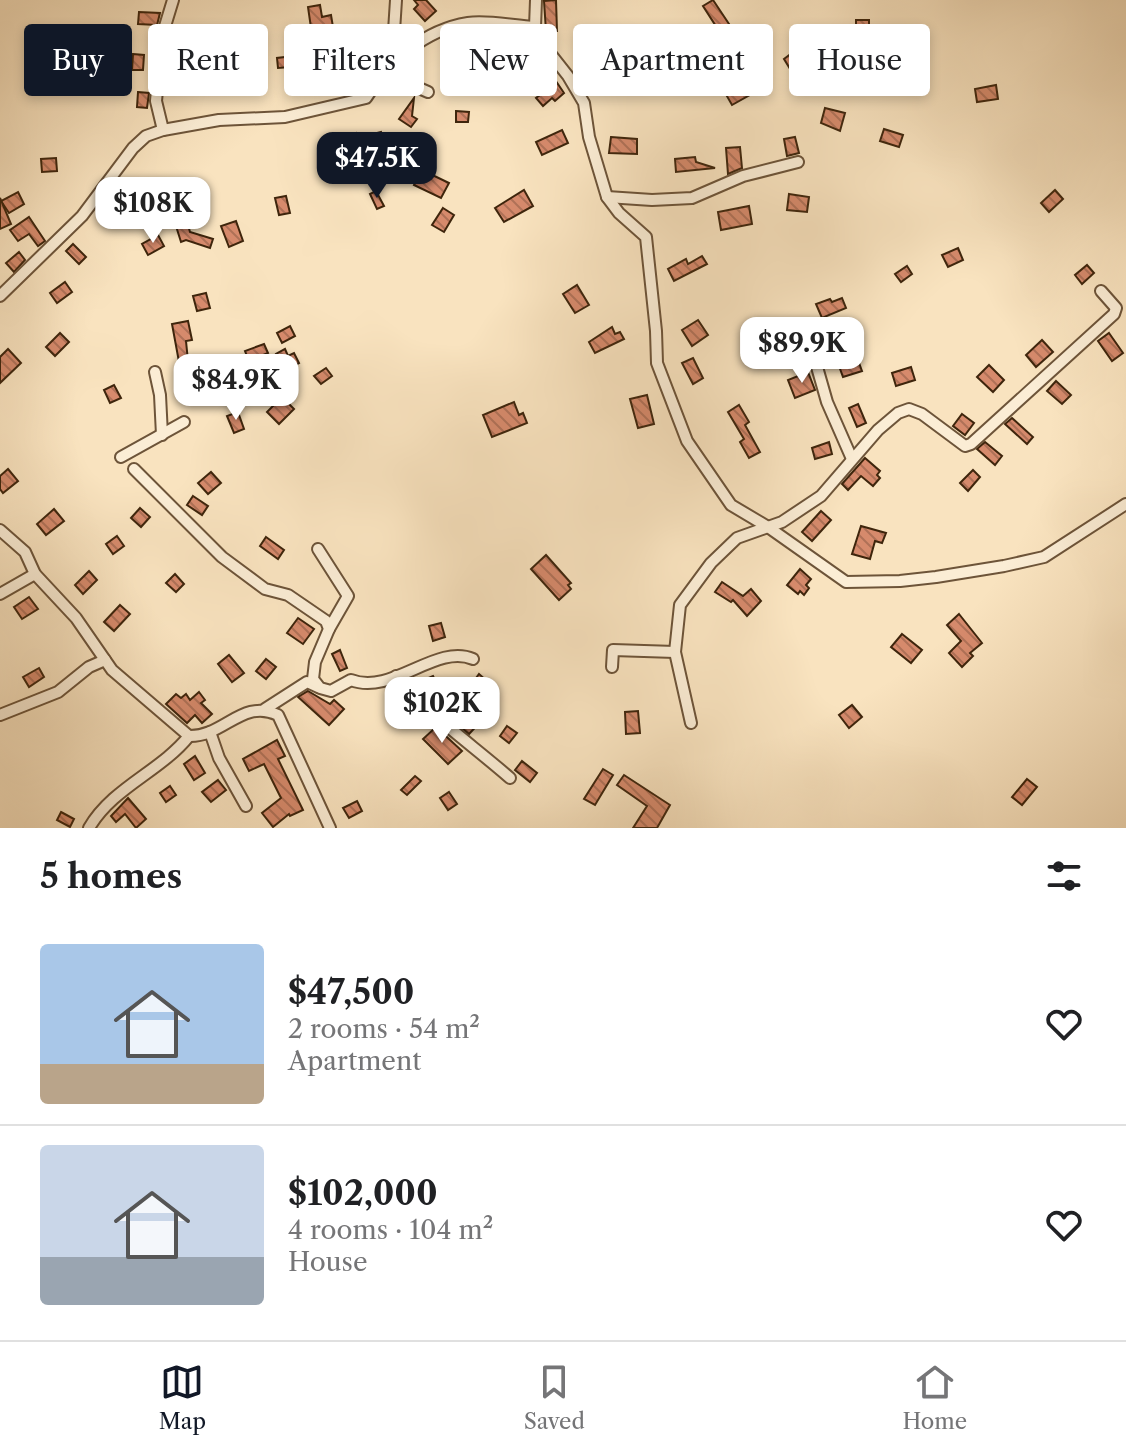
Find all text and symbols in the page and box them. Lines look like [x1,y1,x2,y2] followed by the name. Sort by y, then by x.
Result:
[24,24,132,96] chip: Buy
[148,24,268,96] chip: Rent
[284,24,424,96] chip: Filters
[440,24,557,96] chip: New
[573,24,773,96] chip: Apartment
[789,24,930,96] chip: House
[312,132,442,200] pin: $47.5K
[335,142,419,174] text: $47.5K
[97,177,209,245] pin: $108K
[113,187,193,219] text: $108K
[737,317,867,385] pin: $89.9K
[758,327,846,359] text: $89.9K
[171,354,301,422] pin: $84.9K
[192,364,280,396] text: $84.9K
[386,677,498,745] pin: $102K
[403,687,481,719] text: $102K
[1042,854,1086,898] icon: filters
[40,855,182,897] text: 5 homes
[288,971,414,1013] text: $47,500
[104,976,200,1072] icon: home
[1042,1002,1086,1046] icon: heart
[288,1013,480,1045] text: 2 rooms · 54 m²
[288,1045,421,1077] text: Apartment
[288,1172,438,1214] text: $102,000
[104,1177,200,1273] icon: home
[1042,1203,1086,1247] icon: heart
[288,1214,493,1246] text: 4 rooms · 104 m²
[288,1246,368,1278] text: House
[159,1360,206,1435] tab: Map
[524,1360,585,1435] tab: Saved
[903,1360,967,1435] tab: Home

